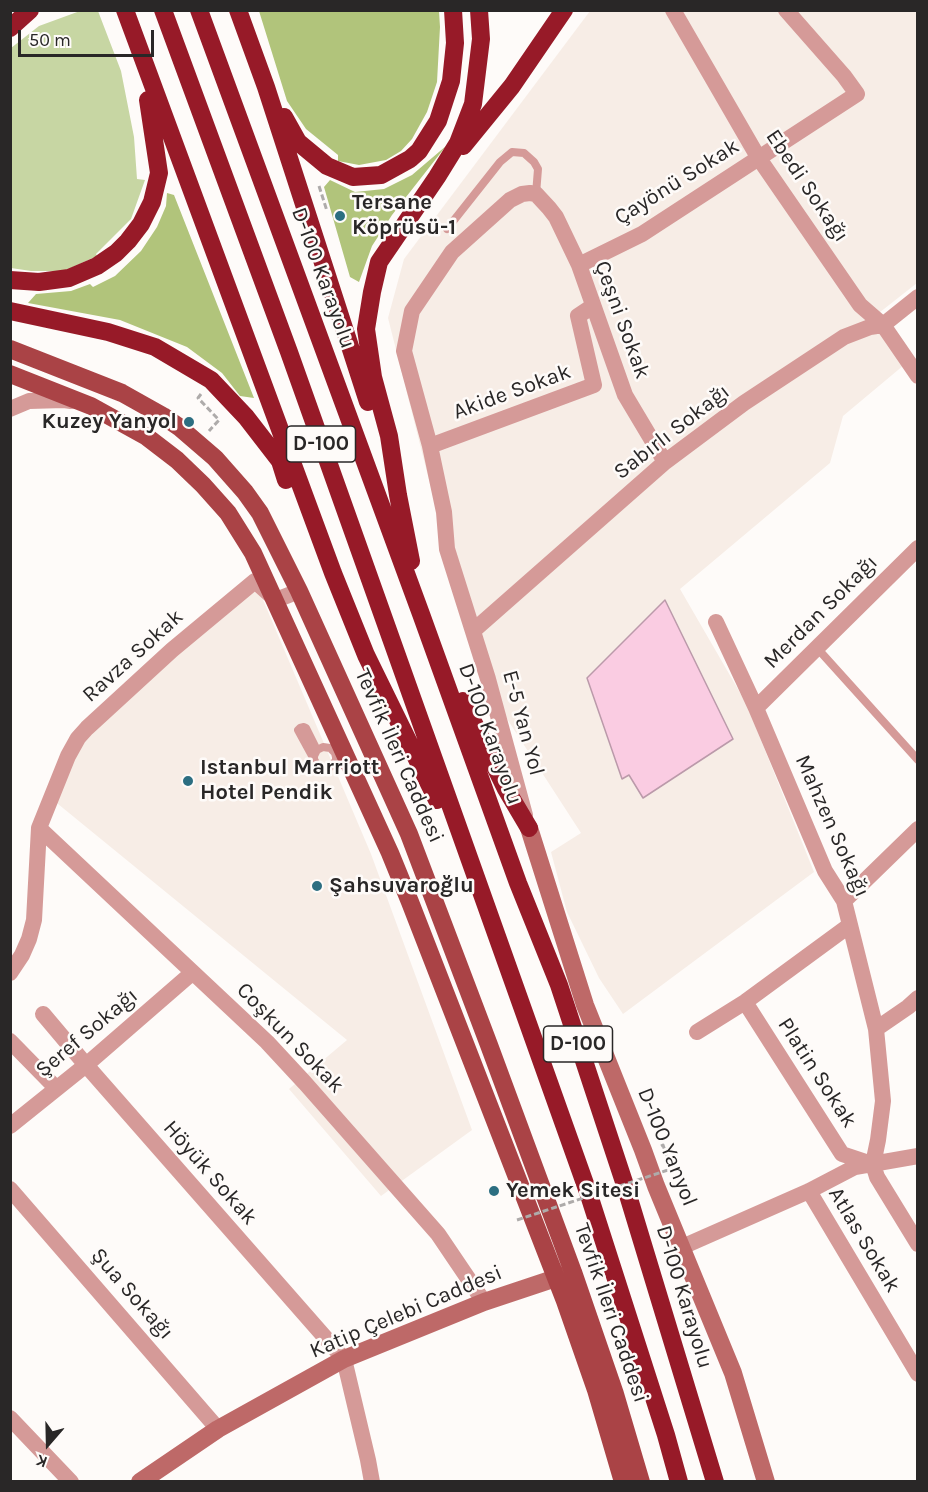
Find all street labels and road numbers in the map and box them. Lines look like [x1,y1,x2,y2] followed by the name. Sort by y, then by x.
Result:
[760,125,854,247] street label: Ebedi Sokağı
[610,133,744,231] street label: Çayönü Sokak
[285,204,361,352] street label: D-100 Karayolu
[588,257,656,383] street label: Çeşni Sokak
[450,358,574,426] street label: Akide Sokak
[609,379,735,485] street label: Sabırlı Sokağı
[286,426,356,462] road number: D-100
[759,550,883,674] street label: Merdan Sokağı
[77,604,189,708] street label: Ravza Sokak
[452,660,528,808] street label: D-100 Karayolu
[349,665,449,847] street label: Tevfik İleri Caddesi
[496,668,550,778] street label: E-5 Yan Yol
[789,751,875,901] street label: Mahzen Sokağı
[231,977,349,1099] street label: Coşkun Sokak
[30,983,144,1083] street label: Şeref Sokağı
[772,1013,862,1133] street label: Platin Sokak
[544,1026,612,1062] road number: D-100
[631,1084,703,1210] street label: D-100 Yanyol
[157,1115,263,1231] street label: Höyük Sokak
[822,1183,906,1297] street label: Atlas Sokak
[568,1220,654,1406] street label: Tevfik İleri Caddesi
[650,1222,718,1372] street label: D-100 Karayolu
[85,1243,179,1345] street label: Şua Sokağı
[306,1260,506,1364] street label: Katip Çelebi Caddesi

